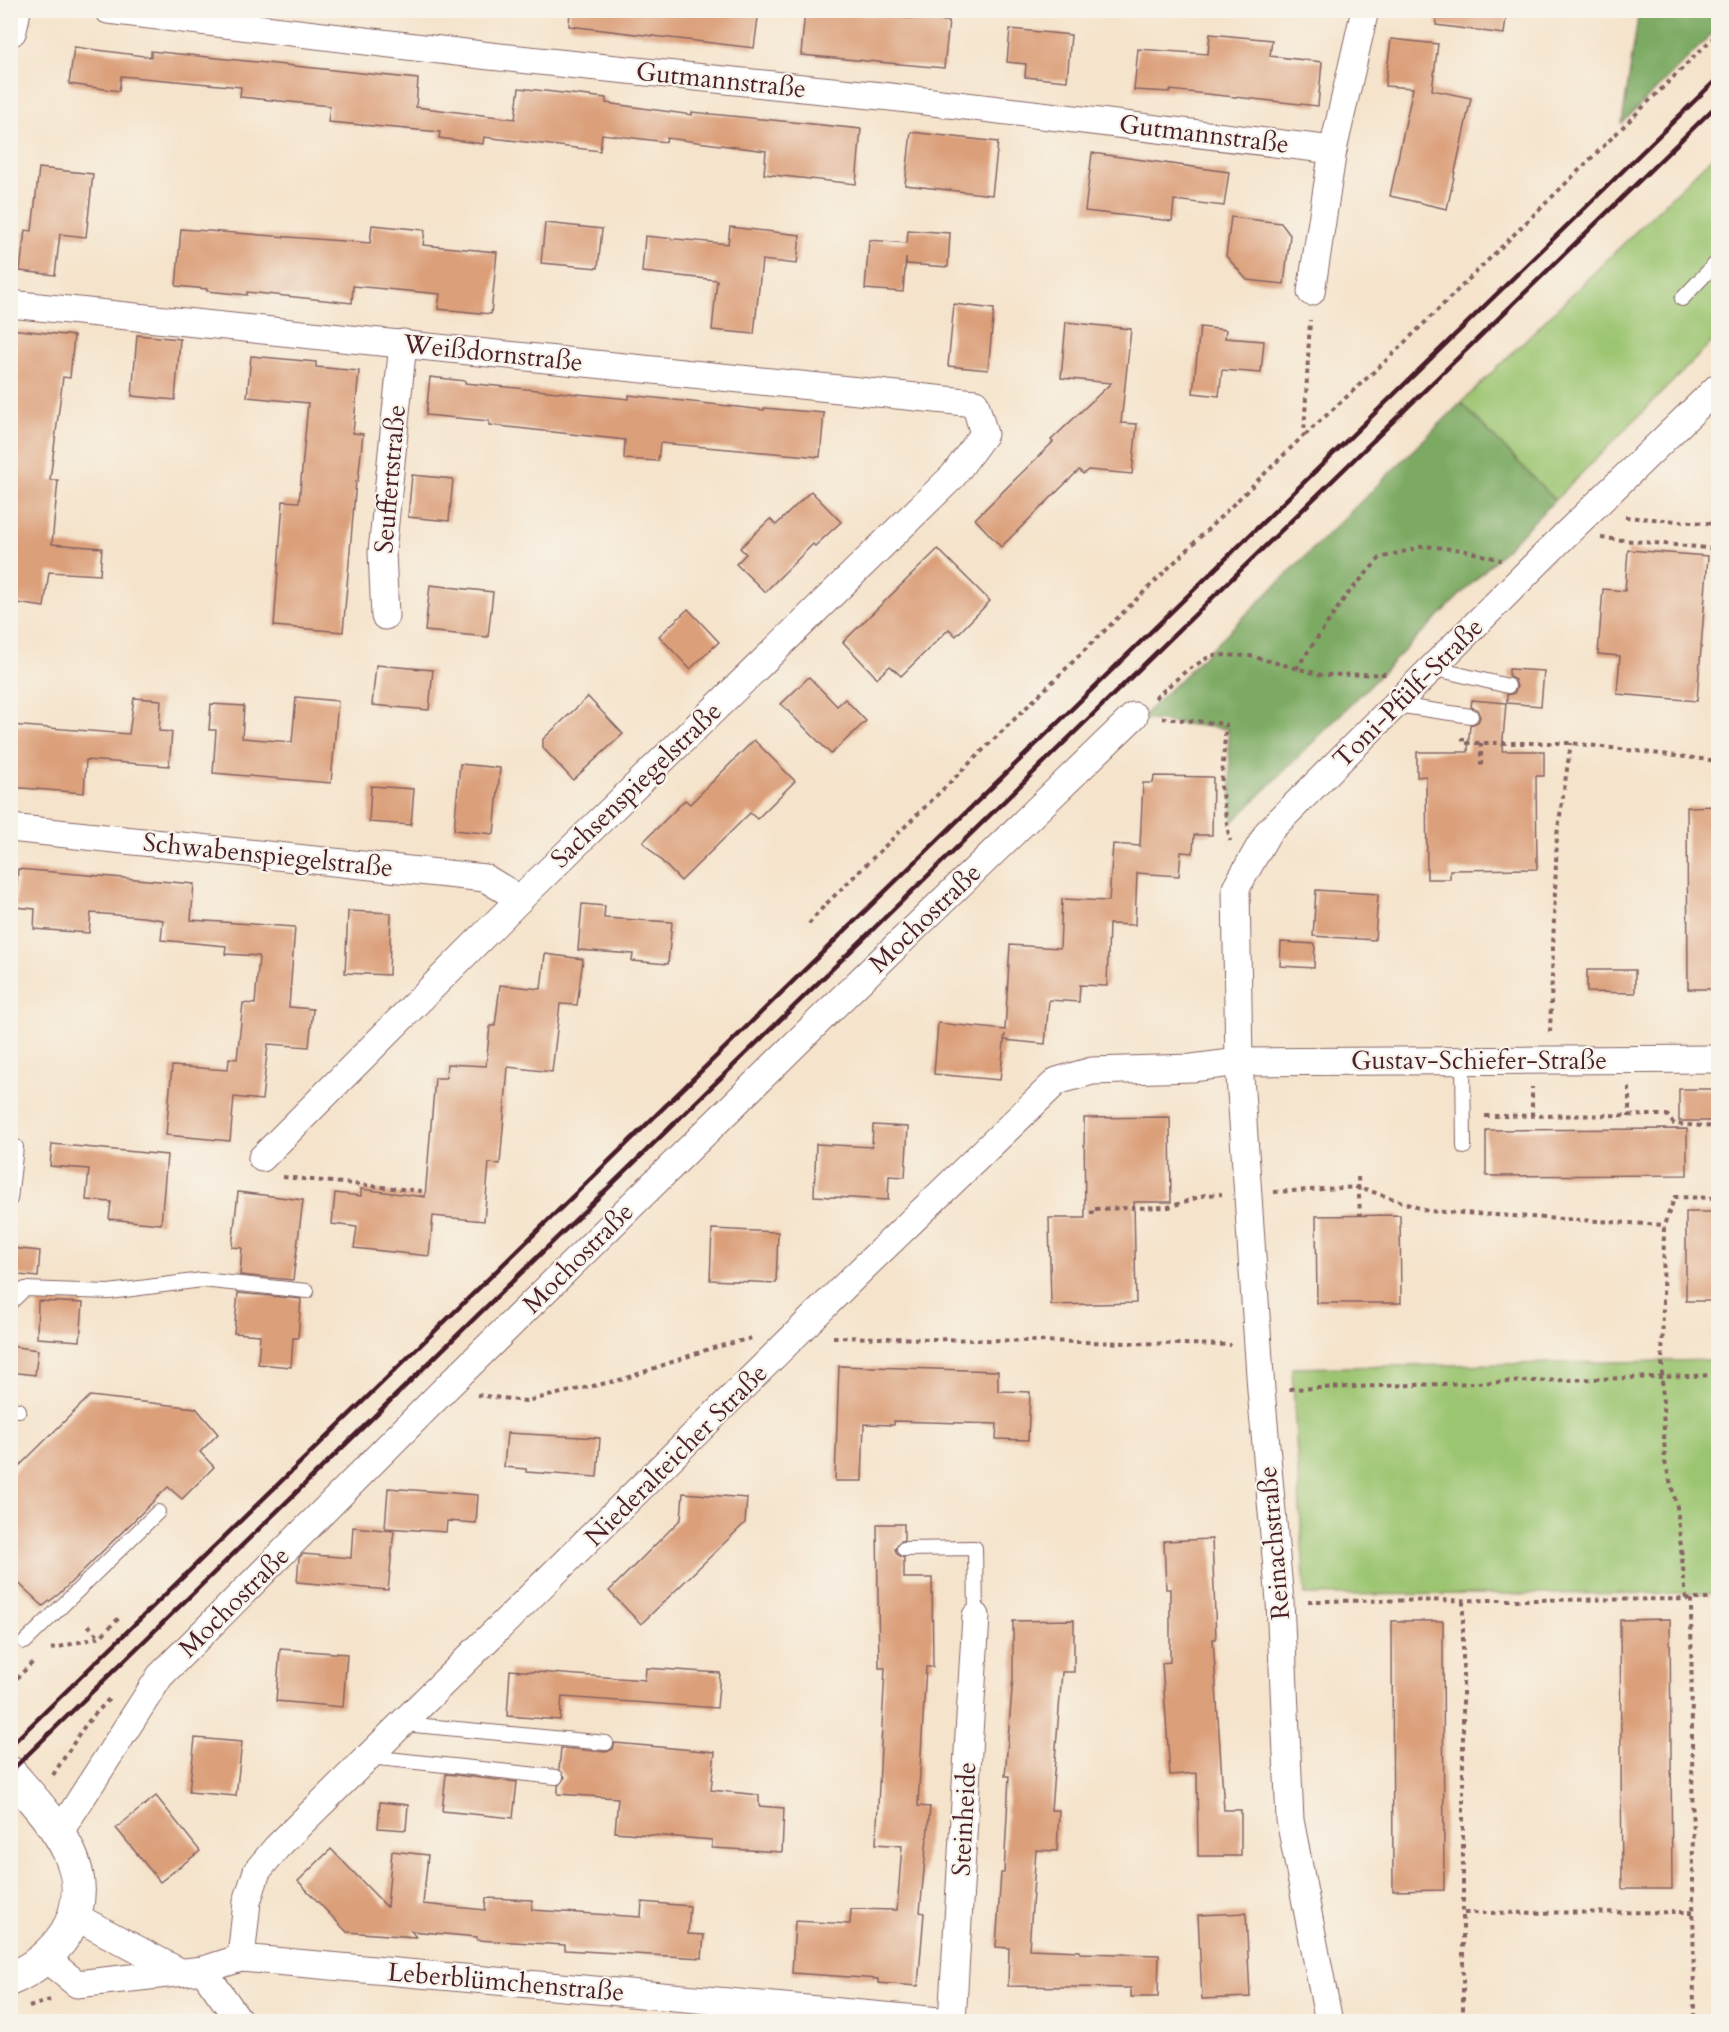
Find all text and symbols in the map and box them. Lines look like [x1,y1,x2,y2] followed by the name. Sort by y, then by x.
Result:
[634,54,808,106] street label: Gutmannstraße
[1117,106,1291,162] street label: Gutmannstraße
[400,326,585,380] street label: Weißdornstraße
[366,403,414,555] street label: Seuffertstraße
[1325,610,1491,776] street label: Toni-Pfülf-Straße
[543,694,729,876] street label: Sachsenspiegelstraße
[141,824,395,886] street label: Schwabenspiegelstraße
[861,856,989,980] street label: Mochostraße
[1351,1043,1607,1078] street label: Gustav-Schiefer-Straße
[515,1195,641,1321] street label: Mochostraße
[577,1356,775,1554] street label: Niederalteicher Straße
[1250,1465,1298,1621] street label: Reinachstraße
[171,1539,297,1665] street label: Mochostraße
[944,1761,984,1877] street label: Steinheide
[386,1954,626,2010] street label: Leberblümchenstraße

